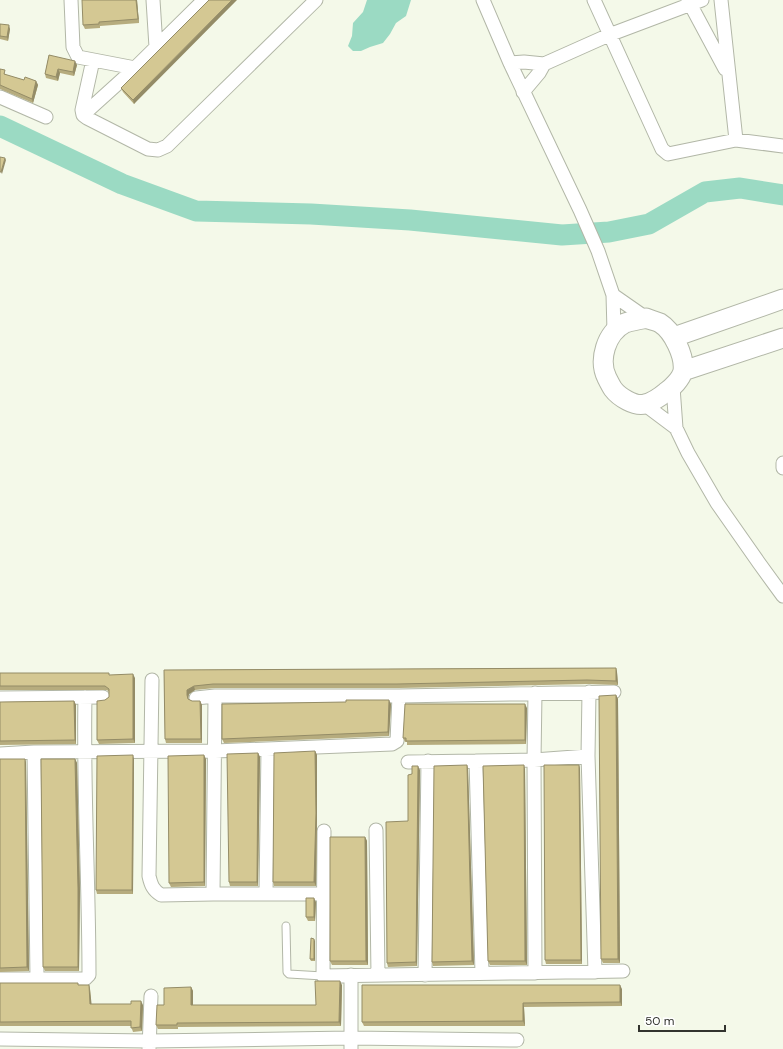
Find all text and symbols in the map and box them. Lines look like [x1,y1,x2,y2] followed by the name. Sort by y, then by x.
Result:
[639,1007,725,1033] scale bar
[645,1013,674,1029] text: 50 m

